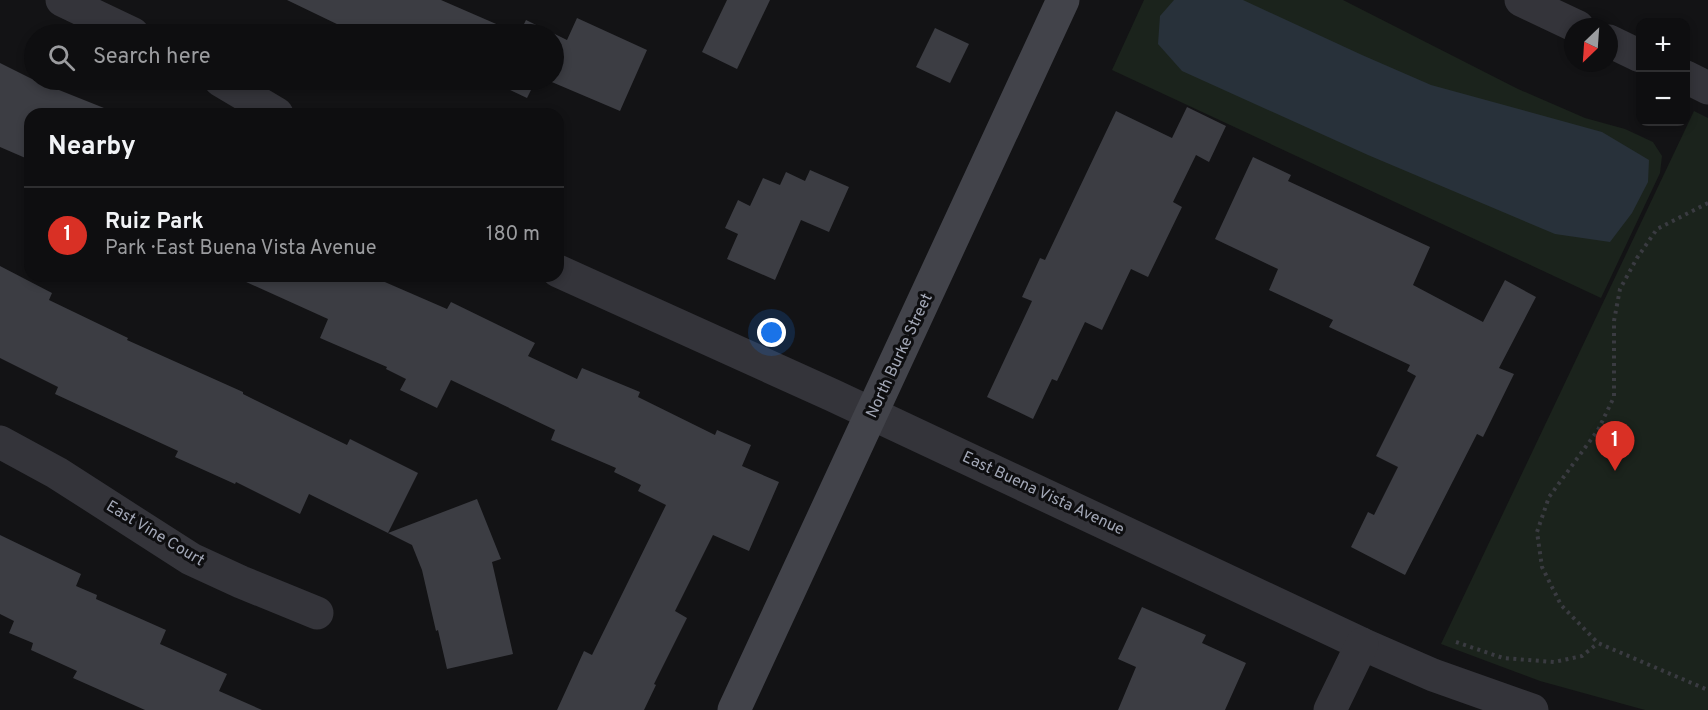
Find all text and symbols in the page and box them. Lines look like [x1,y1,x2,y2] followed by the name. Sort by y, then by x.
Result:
[1564,18,1618,72] north arrow
[1636,18,1690,126] map controls
[1636,18,1690,72] button: +
[24,24,564,90] search box
[45,41,78,74] icon: search
[93,44,211,71] text: Search here
[1636,72,1690,126] button: −
[48,131,136,164] text: Nearby
[105,209,204,236] text: Ruiz Park
[64,222,72,248] text: 1
[486,222,540,248] text: 180 m
[105,236,376,262] text: Park · East Buena Vista Avenue
[862,290,938,422] street label: North Burke Street
[757,318,786,347] your location
[1596,422,1634,471] pin: 1
[959,448,1127,540] street label: East Buena Vista Avenue
[102,497,208,571] street label: East Vine Court

